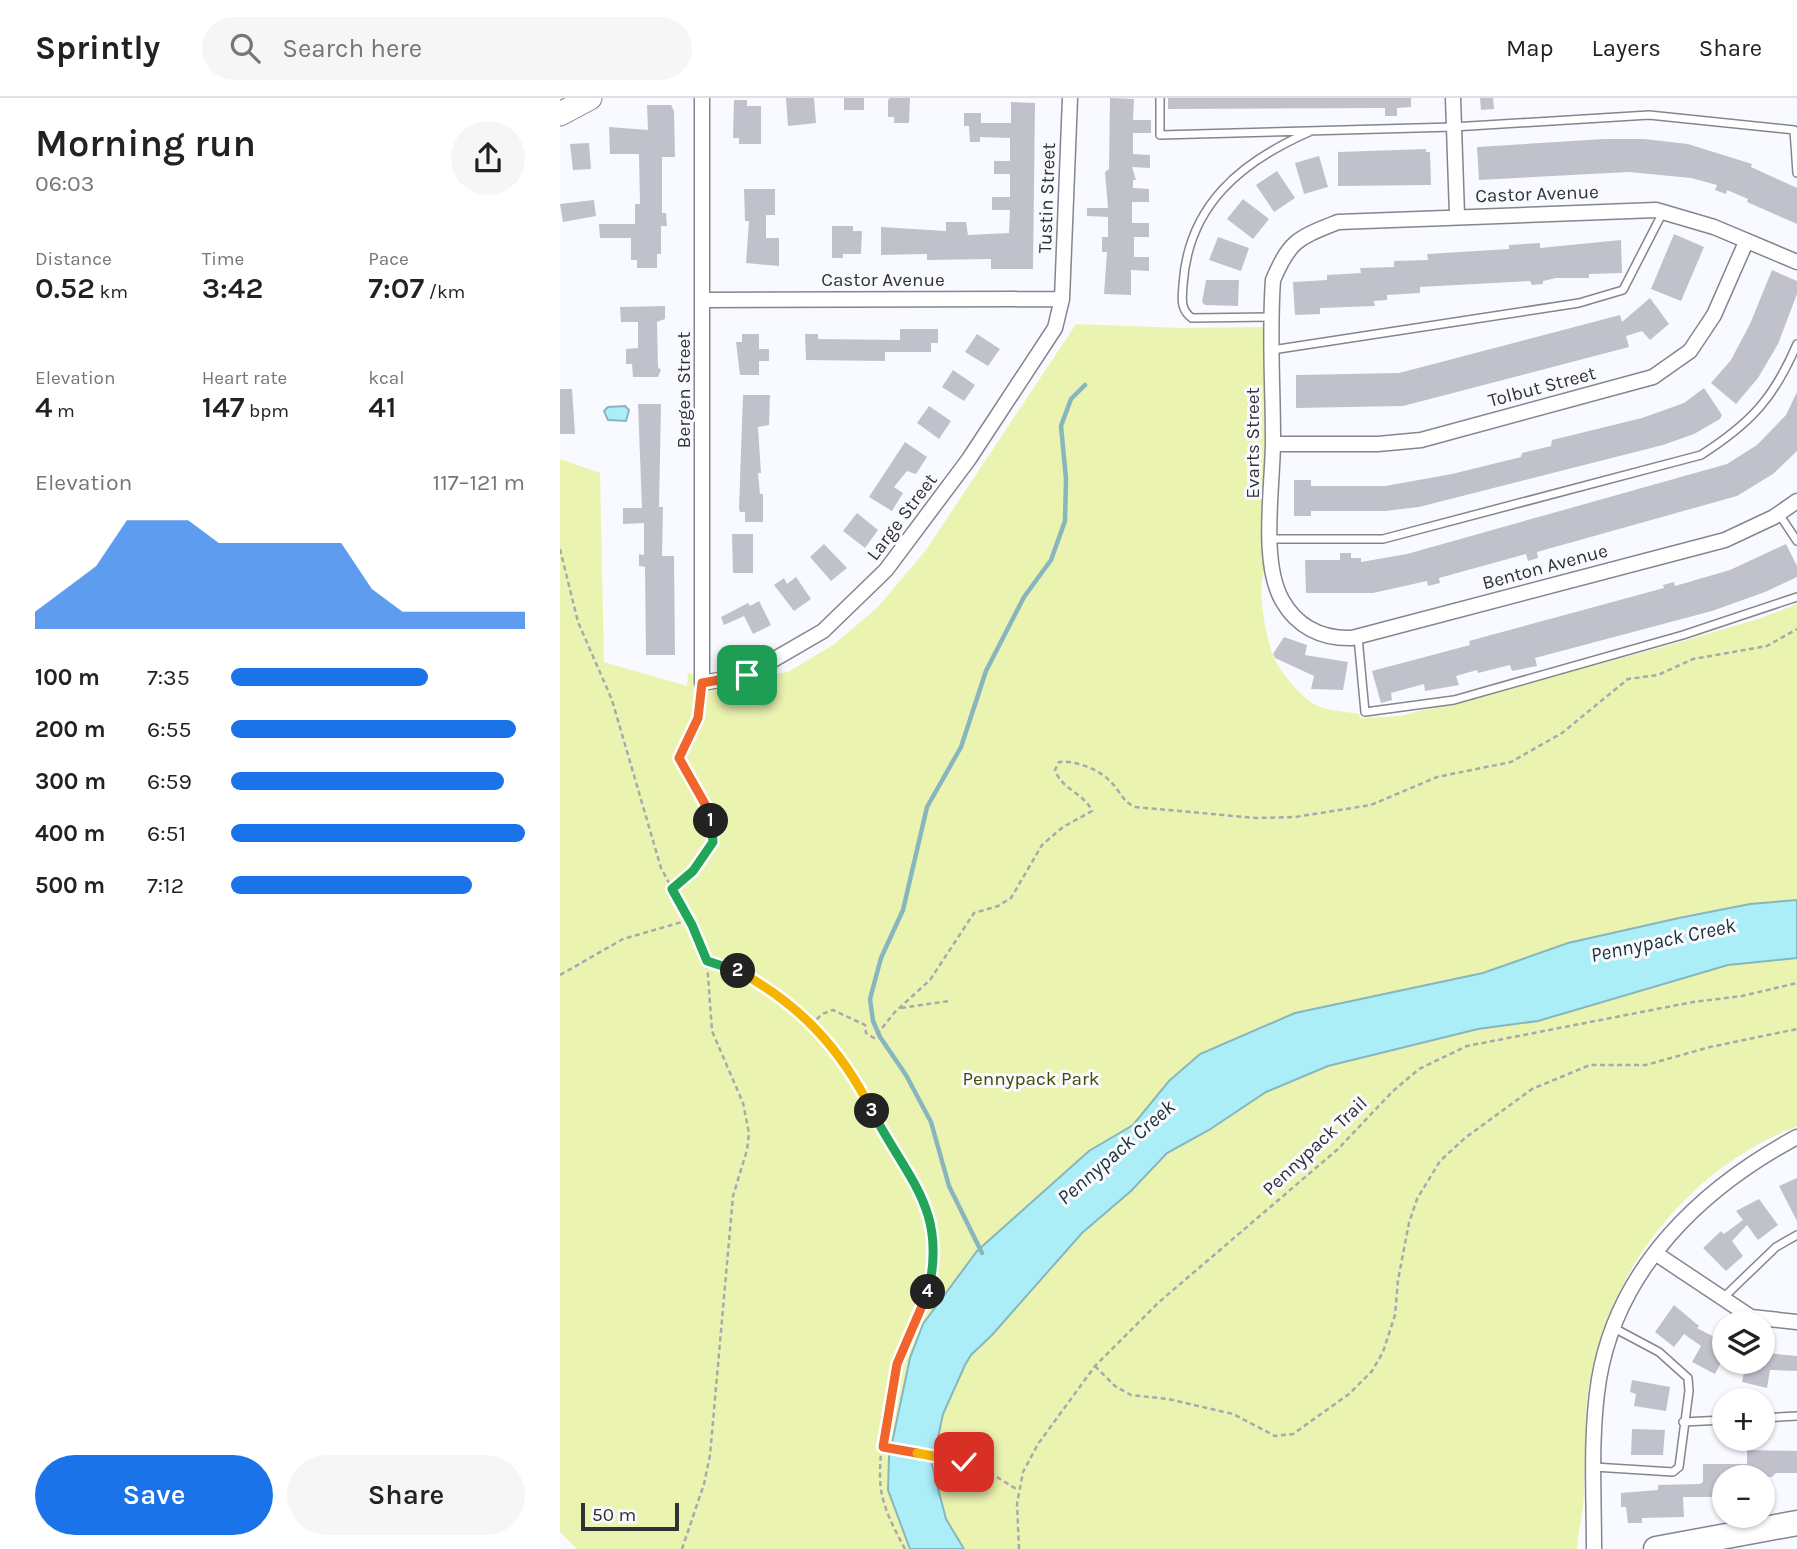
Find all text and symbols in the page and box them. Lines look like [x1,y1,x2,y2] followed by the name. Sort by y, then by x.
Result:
[202,17,692,80] search box
[35,29,160,67] text: Sprintly
[226,29,264,67] icon: search
[282,33,422,64] text: Search here
[1506,34,1554,62] text: Map
[1592,34,1661,62] text: Layers
[1699,34,1762,62] text: Share
[35,121,256,166] text: Morning run
[451,121,525,195] button: share
[1034,142,1060,254] street label: Tustin Street
[35,170,94,197] text: 06:03
[1475,181,1599,207] street label: Castor Avenue
[35,248,112,270] text: Distance
[202,248,244,270] text: Time
[368,248,409,270] text: Pace
[821,269,945,291] street label: Castor Avenue
[35,270,95,306] text: 0.52
[202,270,263,306] text: 3:42
[368,270,424,306] text: 7:07
[95,281,128,303] text: km
[424,281,465,303] text: /km
[673,332,695,448] street label: Bergen Street
[1486,362,1598,412] street label: Tolbut Street
[35,367,115,389] text: Elevation
[202,367,287,389] text: Heart rate
[368,367,405,389] text: kcal
[1242,387,1264,499] street label: Evarts Street
[35,389,53,425] text: 4
[202,389,244,425] text: 147
[368,389,396,425] text: 41
[53,400,75,422] text: m
[244,400,289,422] text: bpm
[35,469,132,496] text: Elevation
[433,469,525,496] text: 117–121 m
[862,469,942,565] street label: Large Street
[1480,540,1610,594] street label: Benton Avenue
[717,645,777,705] pin
[728,656,766,694] icon: arrive
[35,664,100,691] text: 100 m
[147,664,190,691] text: 7:35
[35,716,106,743] text: 200 m
[147,716,191,743] text: 6:55
[35,768,106,795] text: 300 m
[147,768,192,795] text: 6:59
[694,804,728,838] pin: 1
[707,809,714,831] text: 1
[35,820,105,847] text: 400 m
[147,820,186,847] text: 6:51
[35,872,105,899] text: 500 m
[147,872,184,899] text: 7:12
[1588,913,1738,967] water label: Pennypack Creek
[720,954,756,988] pin: 2
[732,959,743,981] text: 2
[962,1068,1100,1090] park label: Pennypack Park
[1258,1092,1372,1200] street label: Pennypack Trail
[854,1094,890,1128] pin: 3
[1052,1094,1180,1210] water label: Pennypack Creek
[866,1099,877,1121] text: 3
[910,1274,946,1310] pin: 4
[922,1280,933,1302] text: 4
[1712,1311,1775,1528] map controls
[1712,1311,1775,1374] button: layers
[1712,1388,1775,1451] button: +
[934,1432,994,1492] pin
[945,1443,983,1481] icon: check
[35,1455,273,1535] button: Save
[287,1455,525,1535] button: Share
[1712,1465,1775,1528] button: −
[581,1500,679,1532] scale bar
[592,1504,636,1526] text: 50 m

